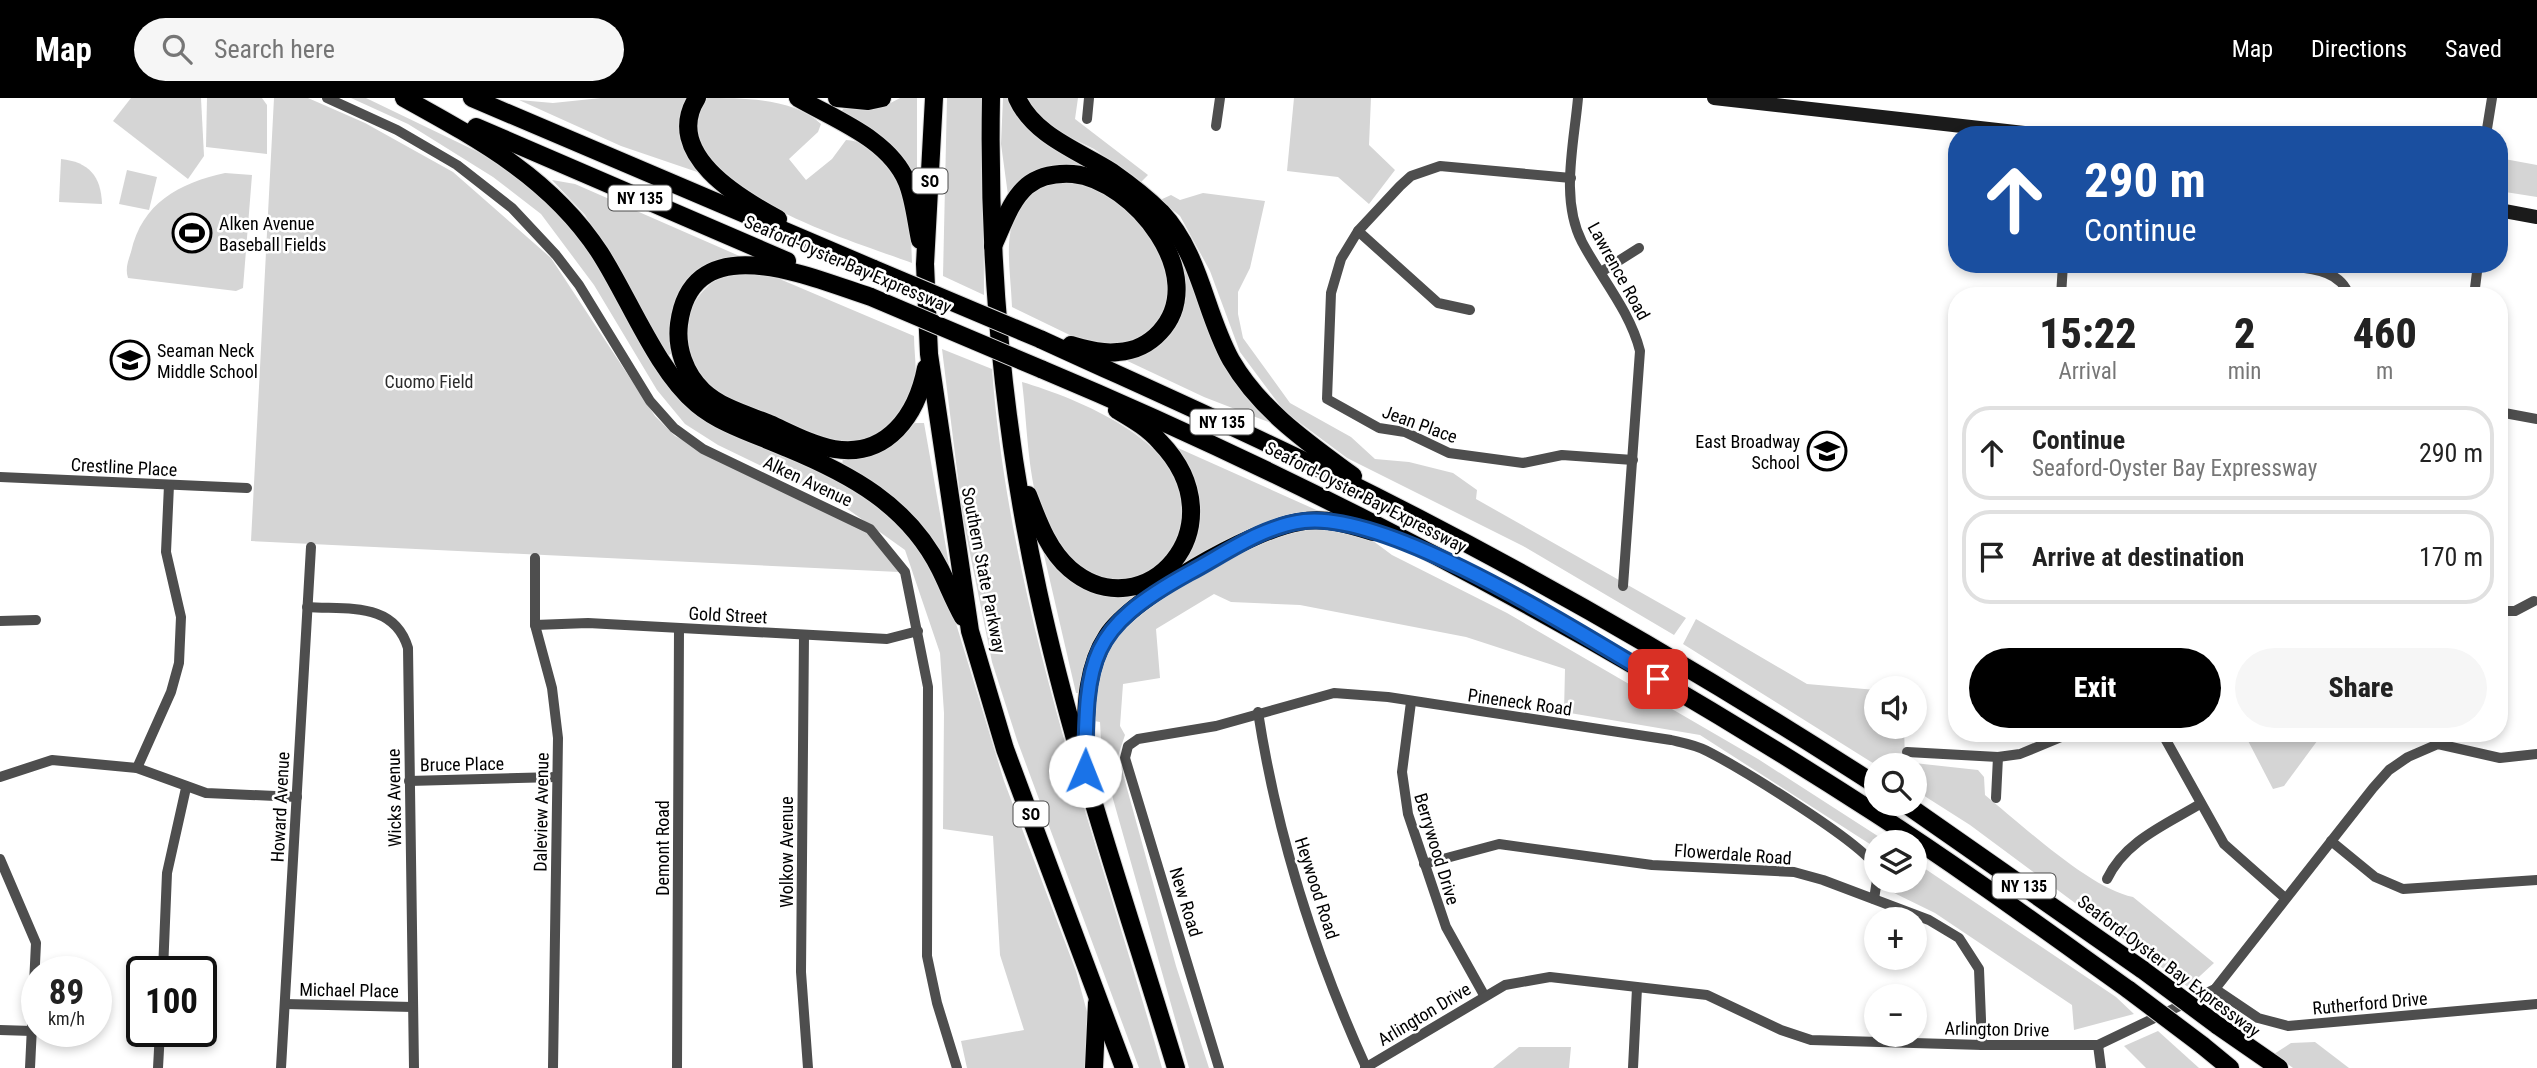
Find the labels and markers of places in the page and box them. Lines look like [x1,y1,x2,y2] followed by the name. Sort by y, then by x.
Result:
[171,212,213,254] sports icon: Alken Avenue Baseball Fields
[219,213,326,255] place label: Alken Avenue Baseball Fields
[109,339,151,381] school or university icon: Seaman Neck Middle School
[157,340,258,382] place label: Seaman Neck Middle School
[1806,430,1848,472] school or university icon: East Broadway School
[1695,431,1800,473] place label: East Broadway School
[1628,649,1688,709] pin

